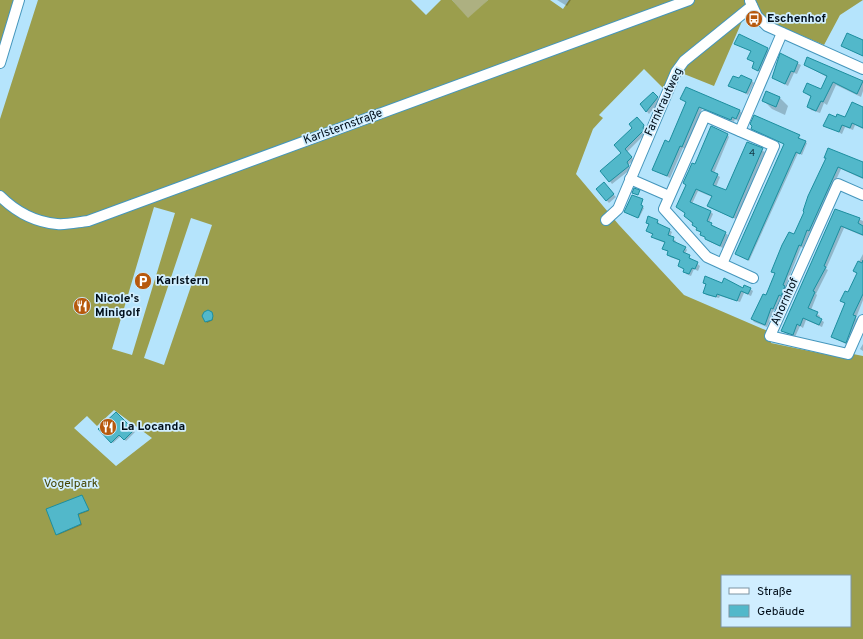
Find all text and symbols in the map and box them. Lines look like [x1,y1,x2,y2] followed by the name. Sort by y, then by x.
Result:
[744,9,764,29] bus stop icon: Eschenhof
[767,11,826,27] place label: Eschenhof
[641,65,687,139] street label: Farnkrautweg
[301,105,385,149] street label: Karlsternstraße
[749,147,755,160] house number: 4
[133,271,153,291] parking icon: Karlstern
[156,273,208,289] place label: Karlstern
[767,276,803,328] street label: Ahornhof
[95,291,141,321] place label: Nicole's Minigolf
[72,296,92,316] restaurant icon: Nicole's Minigolf
[98,417,118,437] restaurant icon: La Locanda
[121,419,185,435] place label: La Locanda
[44,476,98,492] park label: Vogelpark
[721,575,851,627] legend
[757,584,792,600] text: Straße
[757,604,805,620] text: Gebäude

